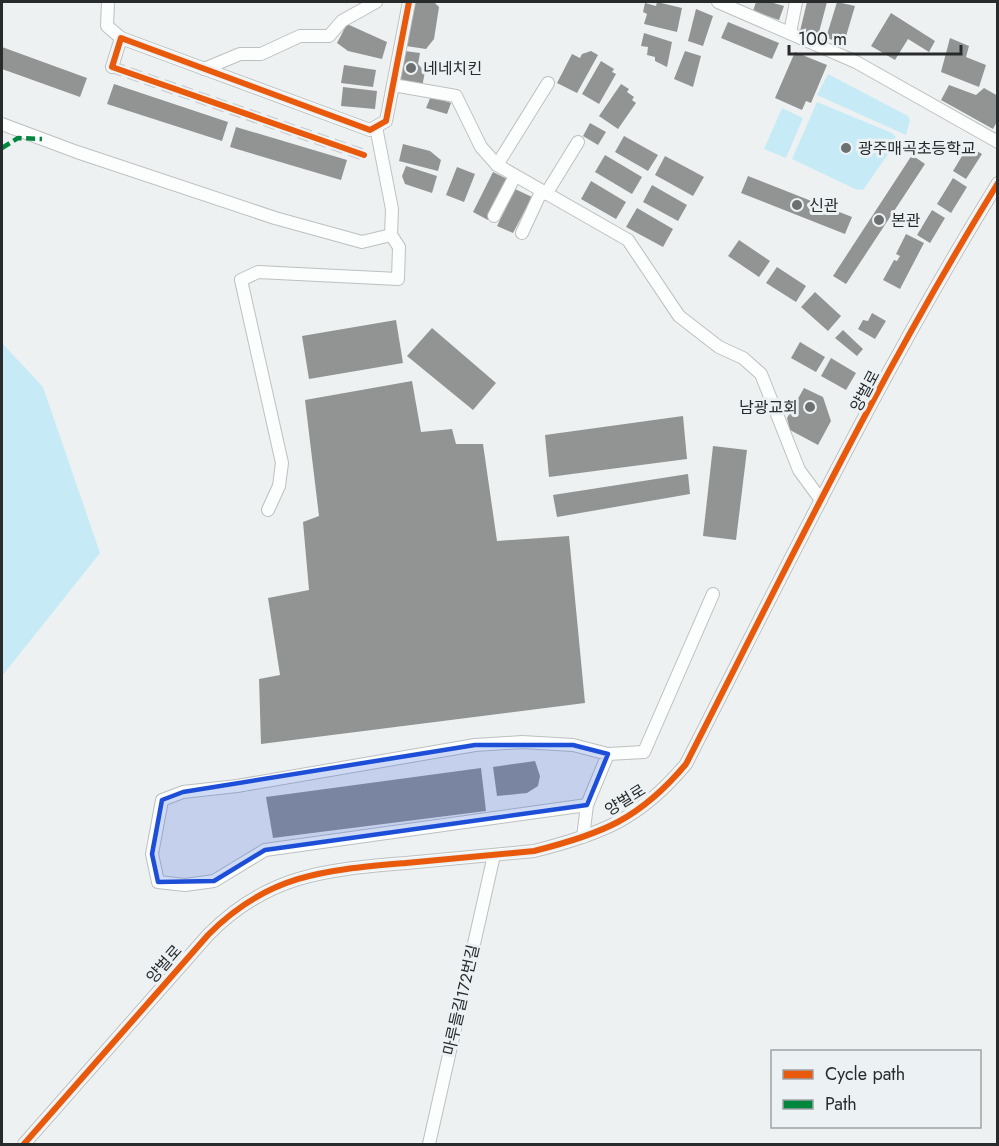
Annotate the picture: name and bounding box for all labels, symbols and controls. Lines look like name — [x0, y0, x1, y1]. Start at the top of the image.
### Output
scale bar — [789, 18, 962, 56]
text: 100 m — [798, 26, 847, 52]
place label: 네네치킨 — [423, 57, 482, 80]
marker: 네네치킨 — [404, 61, 418, 75]
place label: 광주매곡초등학교 — [858, 137, 976, 160]
marker: 광주매곡초등학교 — [839, 141, 853, 155]
place label: 신관 — [809, 194, 839, 217]
marker: 신관 — [790, 198, 804, 212]
place label: 본관 — [891, 209, 921, 232]
marker: 본관 — [872, 213, 886, 227]
street label: 양벌로 — [844, 366, 886, 416]
place label: 남광교회 — [739, 396, 798, 419]
marker: 남광교회 — [803, 400, 817, 414]
street label: 양벌로 — [600, 778, 650, 821]
street label: 양벌로 — [141, 940, 187, 988]
street label: 마루들길172번길 — [437, 942, 485, 1058]
legend — [771, 1050, 981, 1128]
text: Cycle path — [825, 1061, 905, 1087]
text: Path — [825, 1091, 857, 1117]

